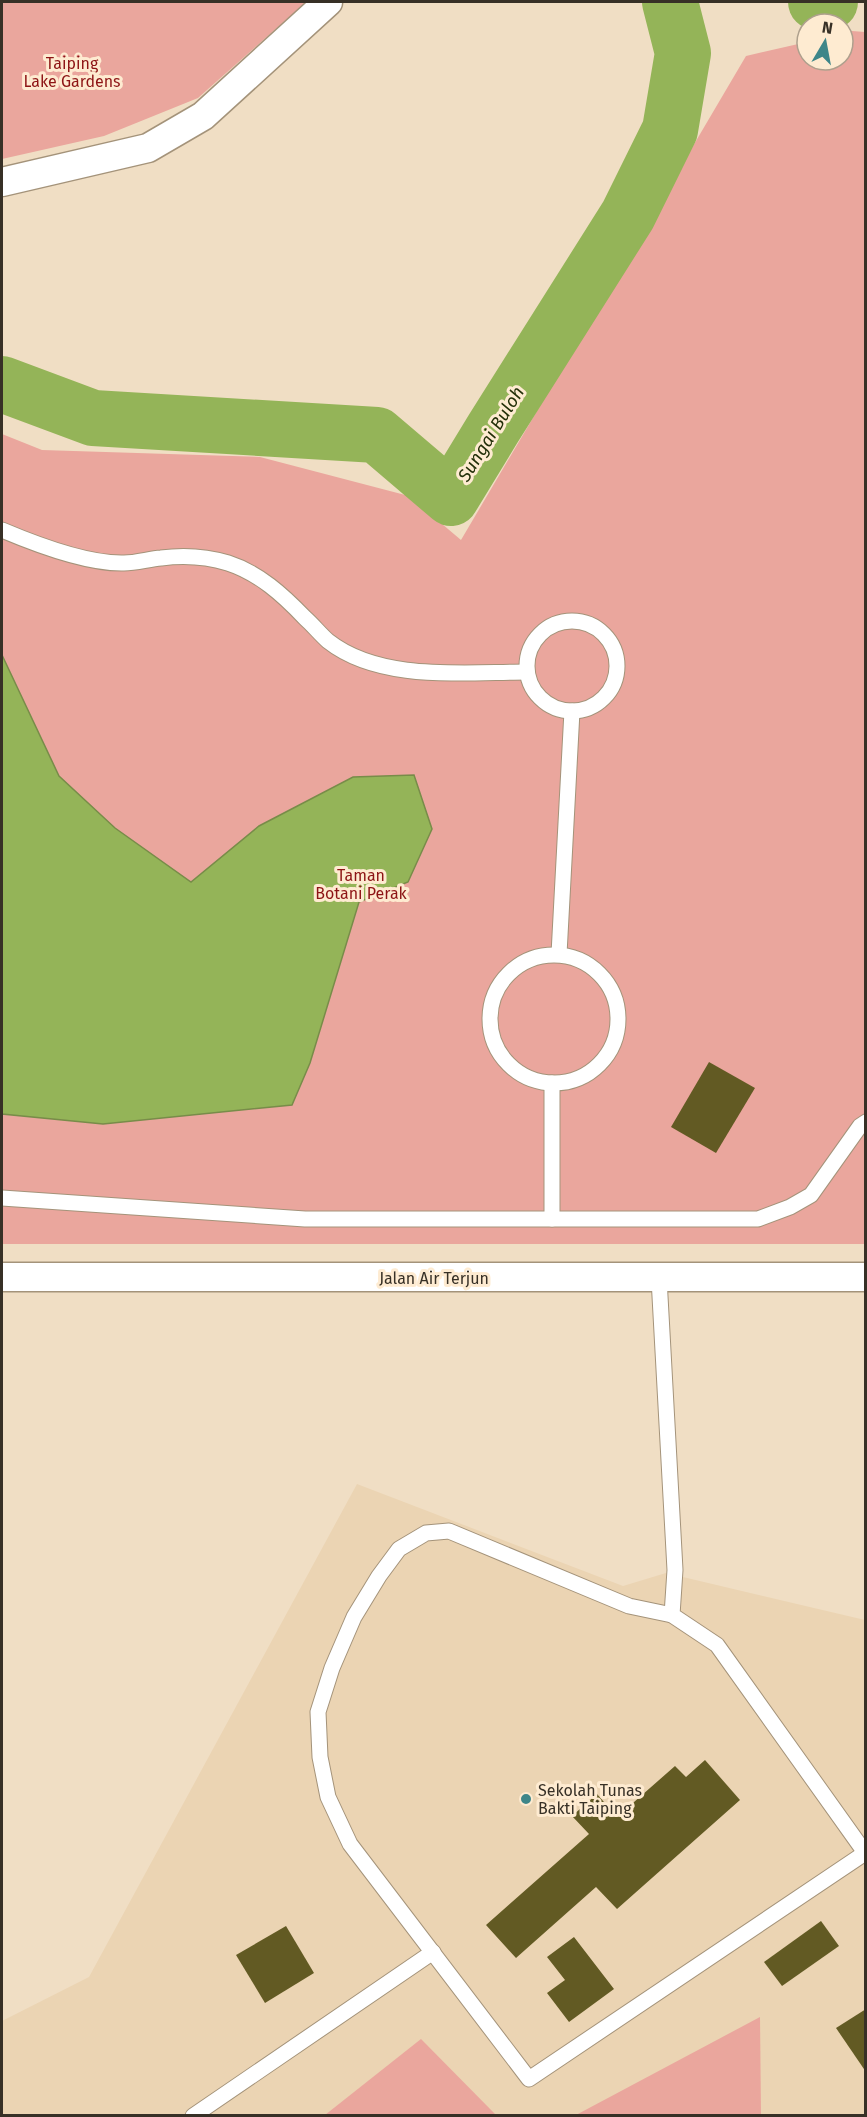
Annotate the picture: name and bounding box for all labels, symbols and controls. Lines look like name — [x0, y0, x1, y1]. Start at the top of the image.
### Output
north arrow — [795, 12, 855, 72]
text: N — [821, 17, 834, 38]
park label: Taiping Lake Gardens — [23, 54, 121, 91]
water label: Sungai Buloh — [453, 382, 529, 486]
park label: Taman Botani Perak — [315, 866, 408, 903]
street label: Jalan Air Terjun — [379, 1269, 489, 1288]
place label: Sekolah Tunas Bakti Taiping — [538, 1781, 642, 1818]
marker: Sekolah Tunas Bakti Taiping — [519, 1792, 533, 1806]

